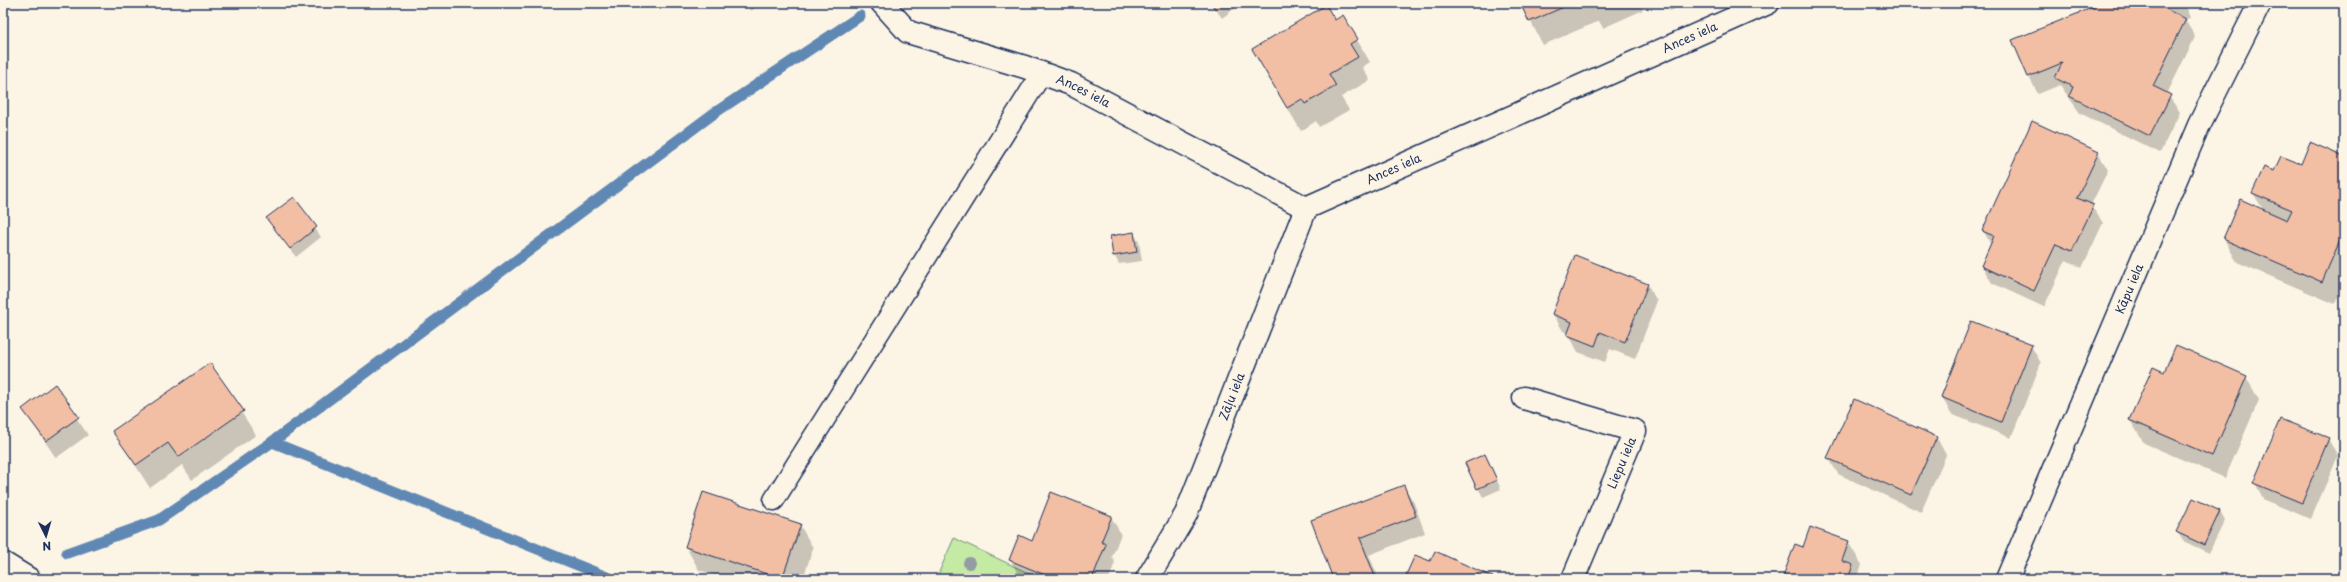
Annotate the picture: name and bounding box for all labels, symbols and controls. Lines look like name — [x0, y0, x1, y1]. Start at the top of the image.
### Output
street label: Ances iela — [1659, 16, 1720, 57]
street label: Ances iela — [1054, 69, 1114, 111]
street label: Ances iela — [1363, 148, 1424, 188]
street label: Kāpu iela — [2110, 260, 2148, 316]
street label: Zāļu iela — [1214, 369, 1249, 423]
street label: Liepu iela — [1602, 433, 1640, 491]
north arrow — [26, 516, 66, 556]
text: N — [42, 538, 52, 555]

